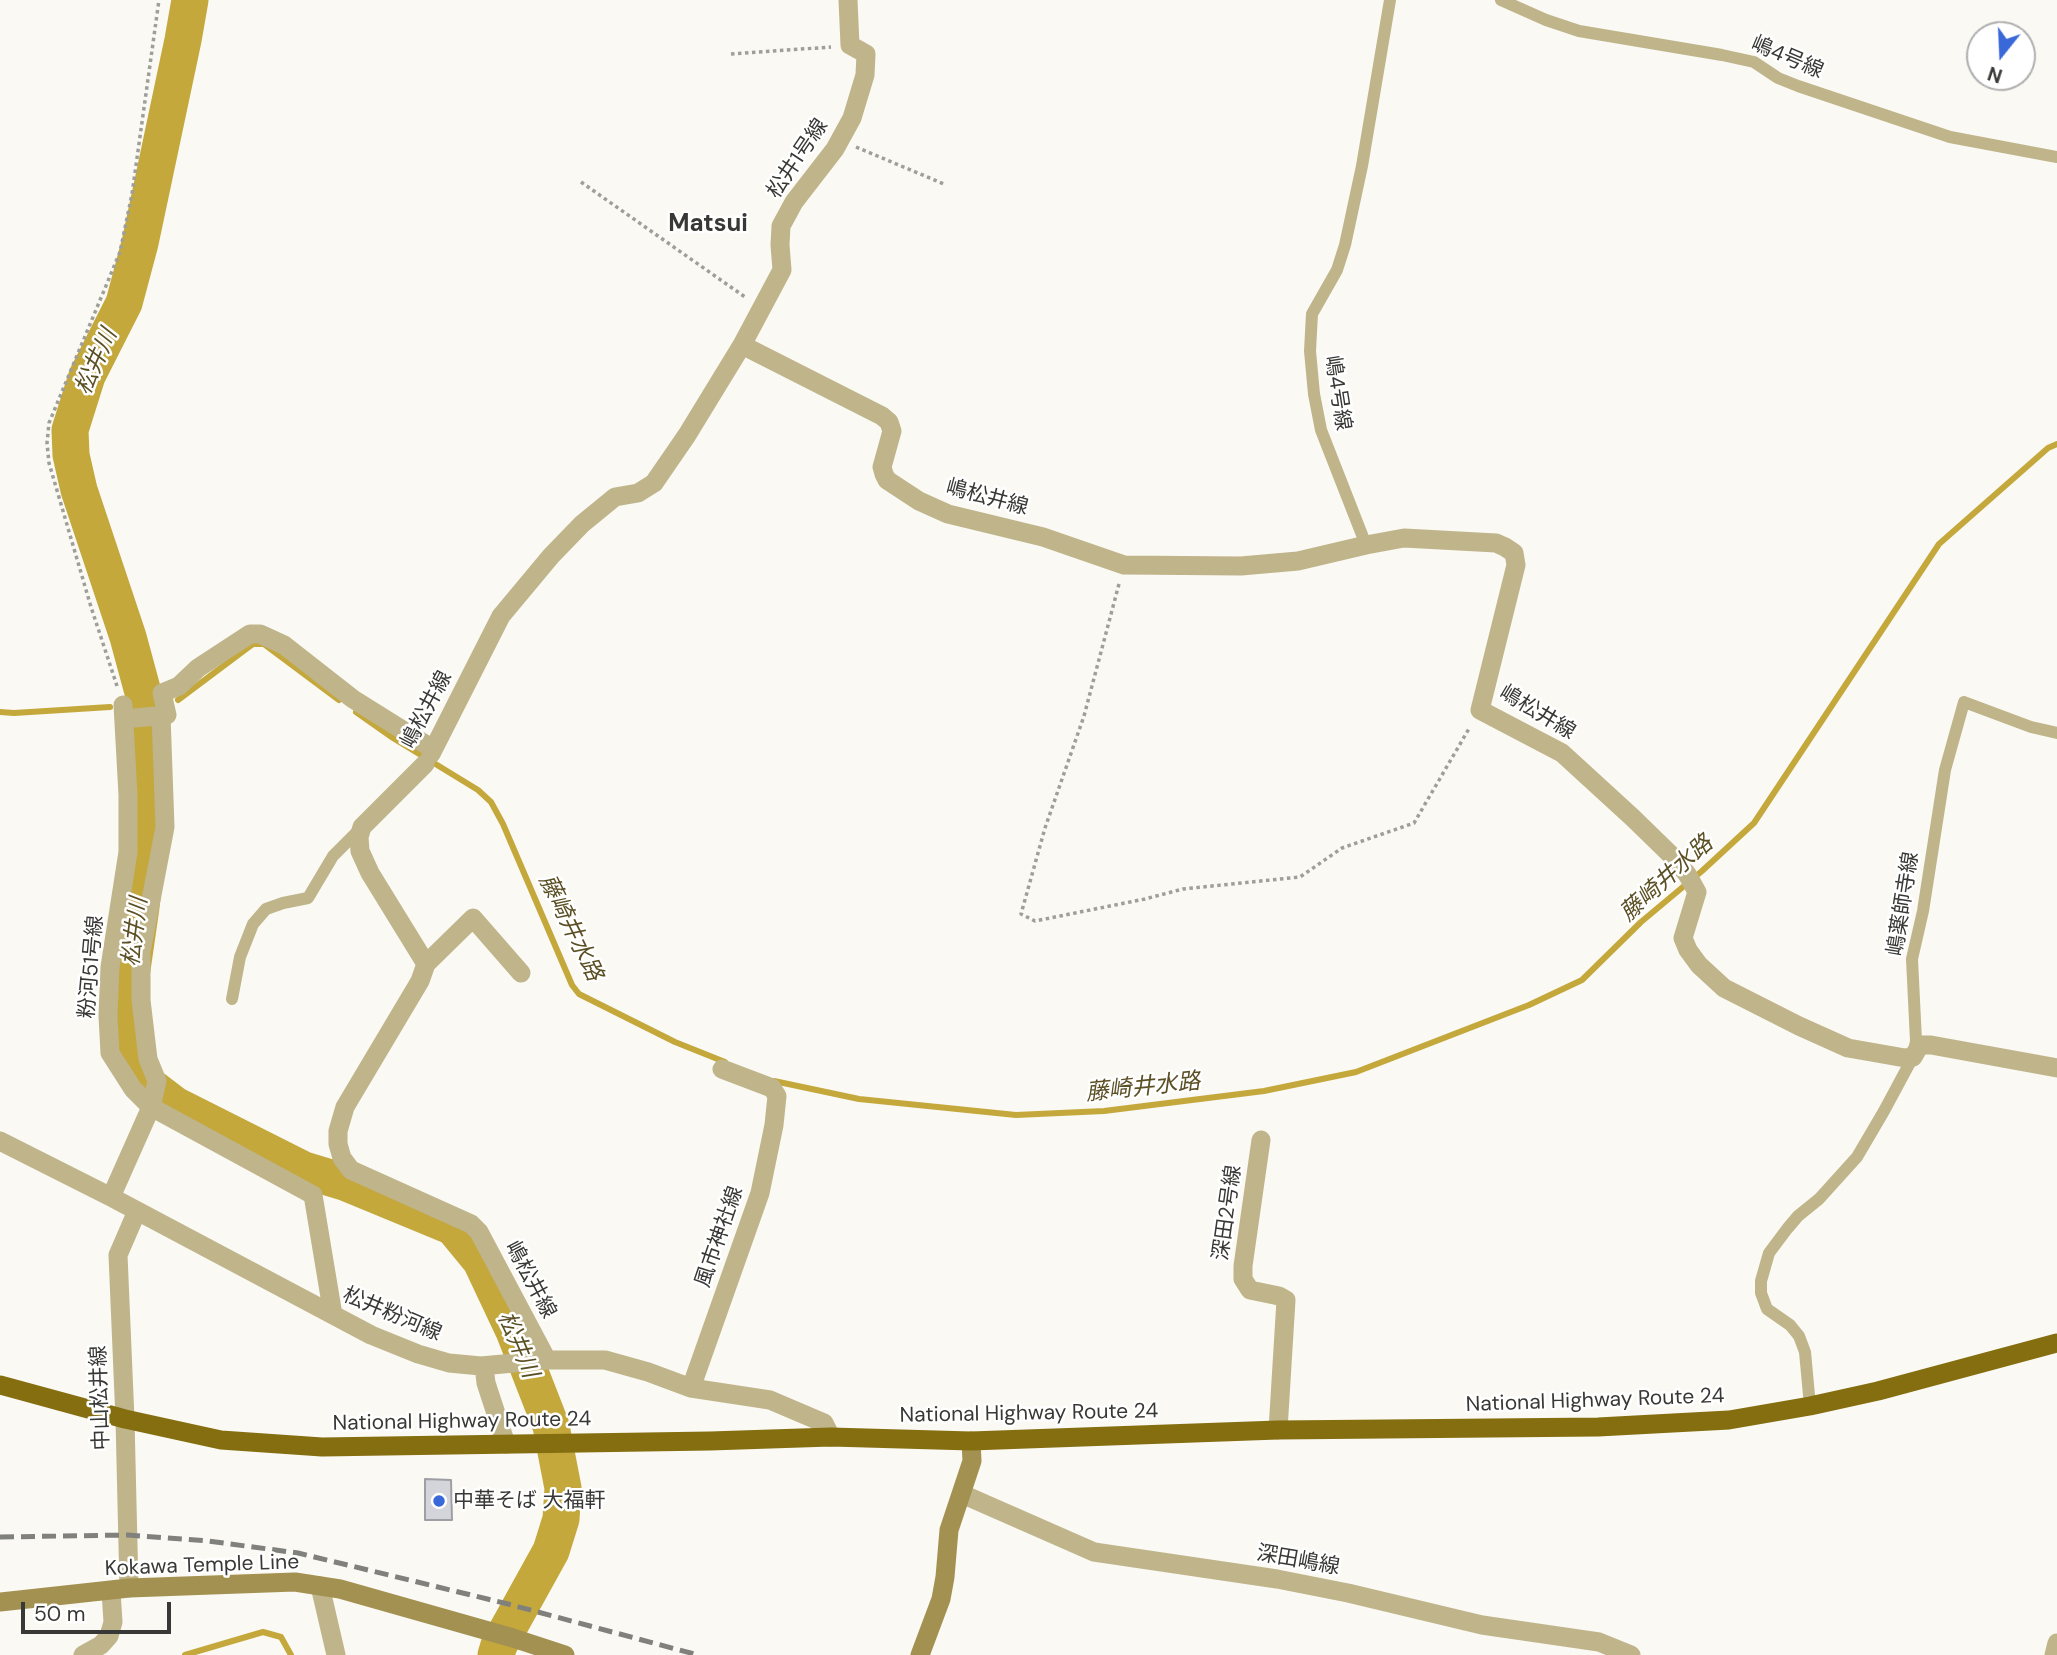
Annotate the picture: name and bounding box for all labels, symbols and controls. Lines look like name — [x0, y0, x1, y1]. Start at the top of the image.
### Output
north arrow — [1966, 21, 2036, 91]
street label: 嶋4号線 — [1747, 32, 1827, 84]
text: N — [1985, 61, 2005, 89]
street label: 松井1号線 — [762, 114, 834, 204]
district label: Matsui — [668, 211, 748, 239]
water label: 松井川 — [70, 325, 124, 399]
street label: 嶋4号線 — [1319, 354, 1355, 432]
street label: 嶋松井線 — [943, 475, 1031, 521]
street label: 嶋松井線 — [396, 667, 458, 753]
street label: 嶋松井線 — [1495, 681, 1579, 745]
water label: 藤崎井水路 — [1615, 830, 1719, 928]
street label: 嶋薬師寺線 — [1883, 850, 1925, 958]
water label: 藤崎井水路 — [532, 870, 608, 986]
water label: 松井川 — [118, 896, 154, 968]
street label: 粉河51号線 — [75, 914, 109, 1020]
water label: 藤崎井水路 — [1084, 1068, 1202, 1108]
street label: 深田2号線 — [1209, 1164, 1247, 1262]
street label: 風市神社線 — [691, 1183, 749, 1291]
street label: 嶋松井線 — [499, 1237, 561, 1323]
street label: 松井粉河線 — [339, 1283, 445, 1347]
water label: 松井川 — [491, 1308, 543, 1382]
street label: 中山松井線 — [87, 1345, 115, 1451]
street label: National Highway Route 24 — [1465, 1384, 1725, 1418]
street label: National Highway Route 24 — [900, 1399, 1158, 1429]
street label: National Highway Route 24 — [333, 1407, 591, 1437]
place label: 中華そば 大福軒 — [453, 1488, 606, 1514]
marker: 中華そば 大福軒 — [431, 1493, 447, 1509]
street label: 深田嶋線 — [1254, 1541, 1342, 1581]
street label: Kokawa Temple Line — [104, 1550, 300, 1582]
scale bar — [24, 1588, 175, 1632]
text: 50 m — [34, 1600, 85, 1628]

